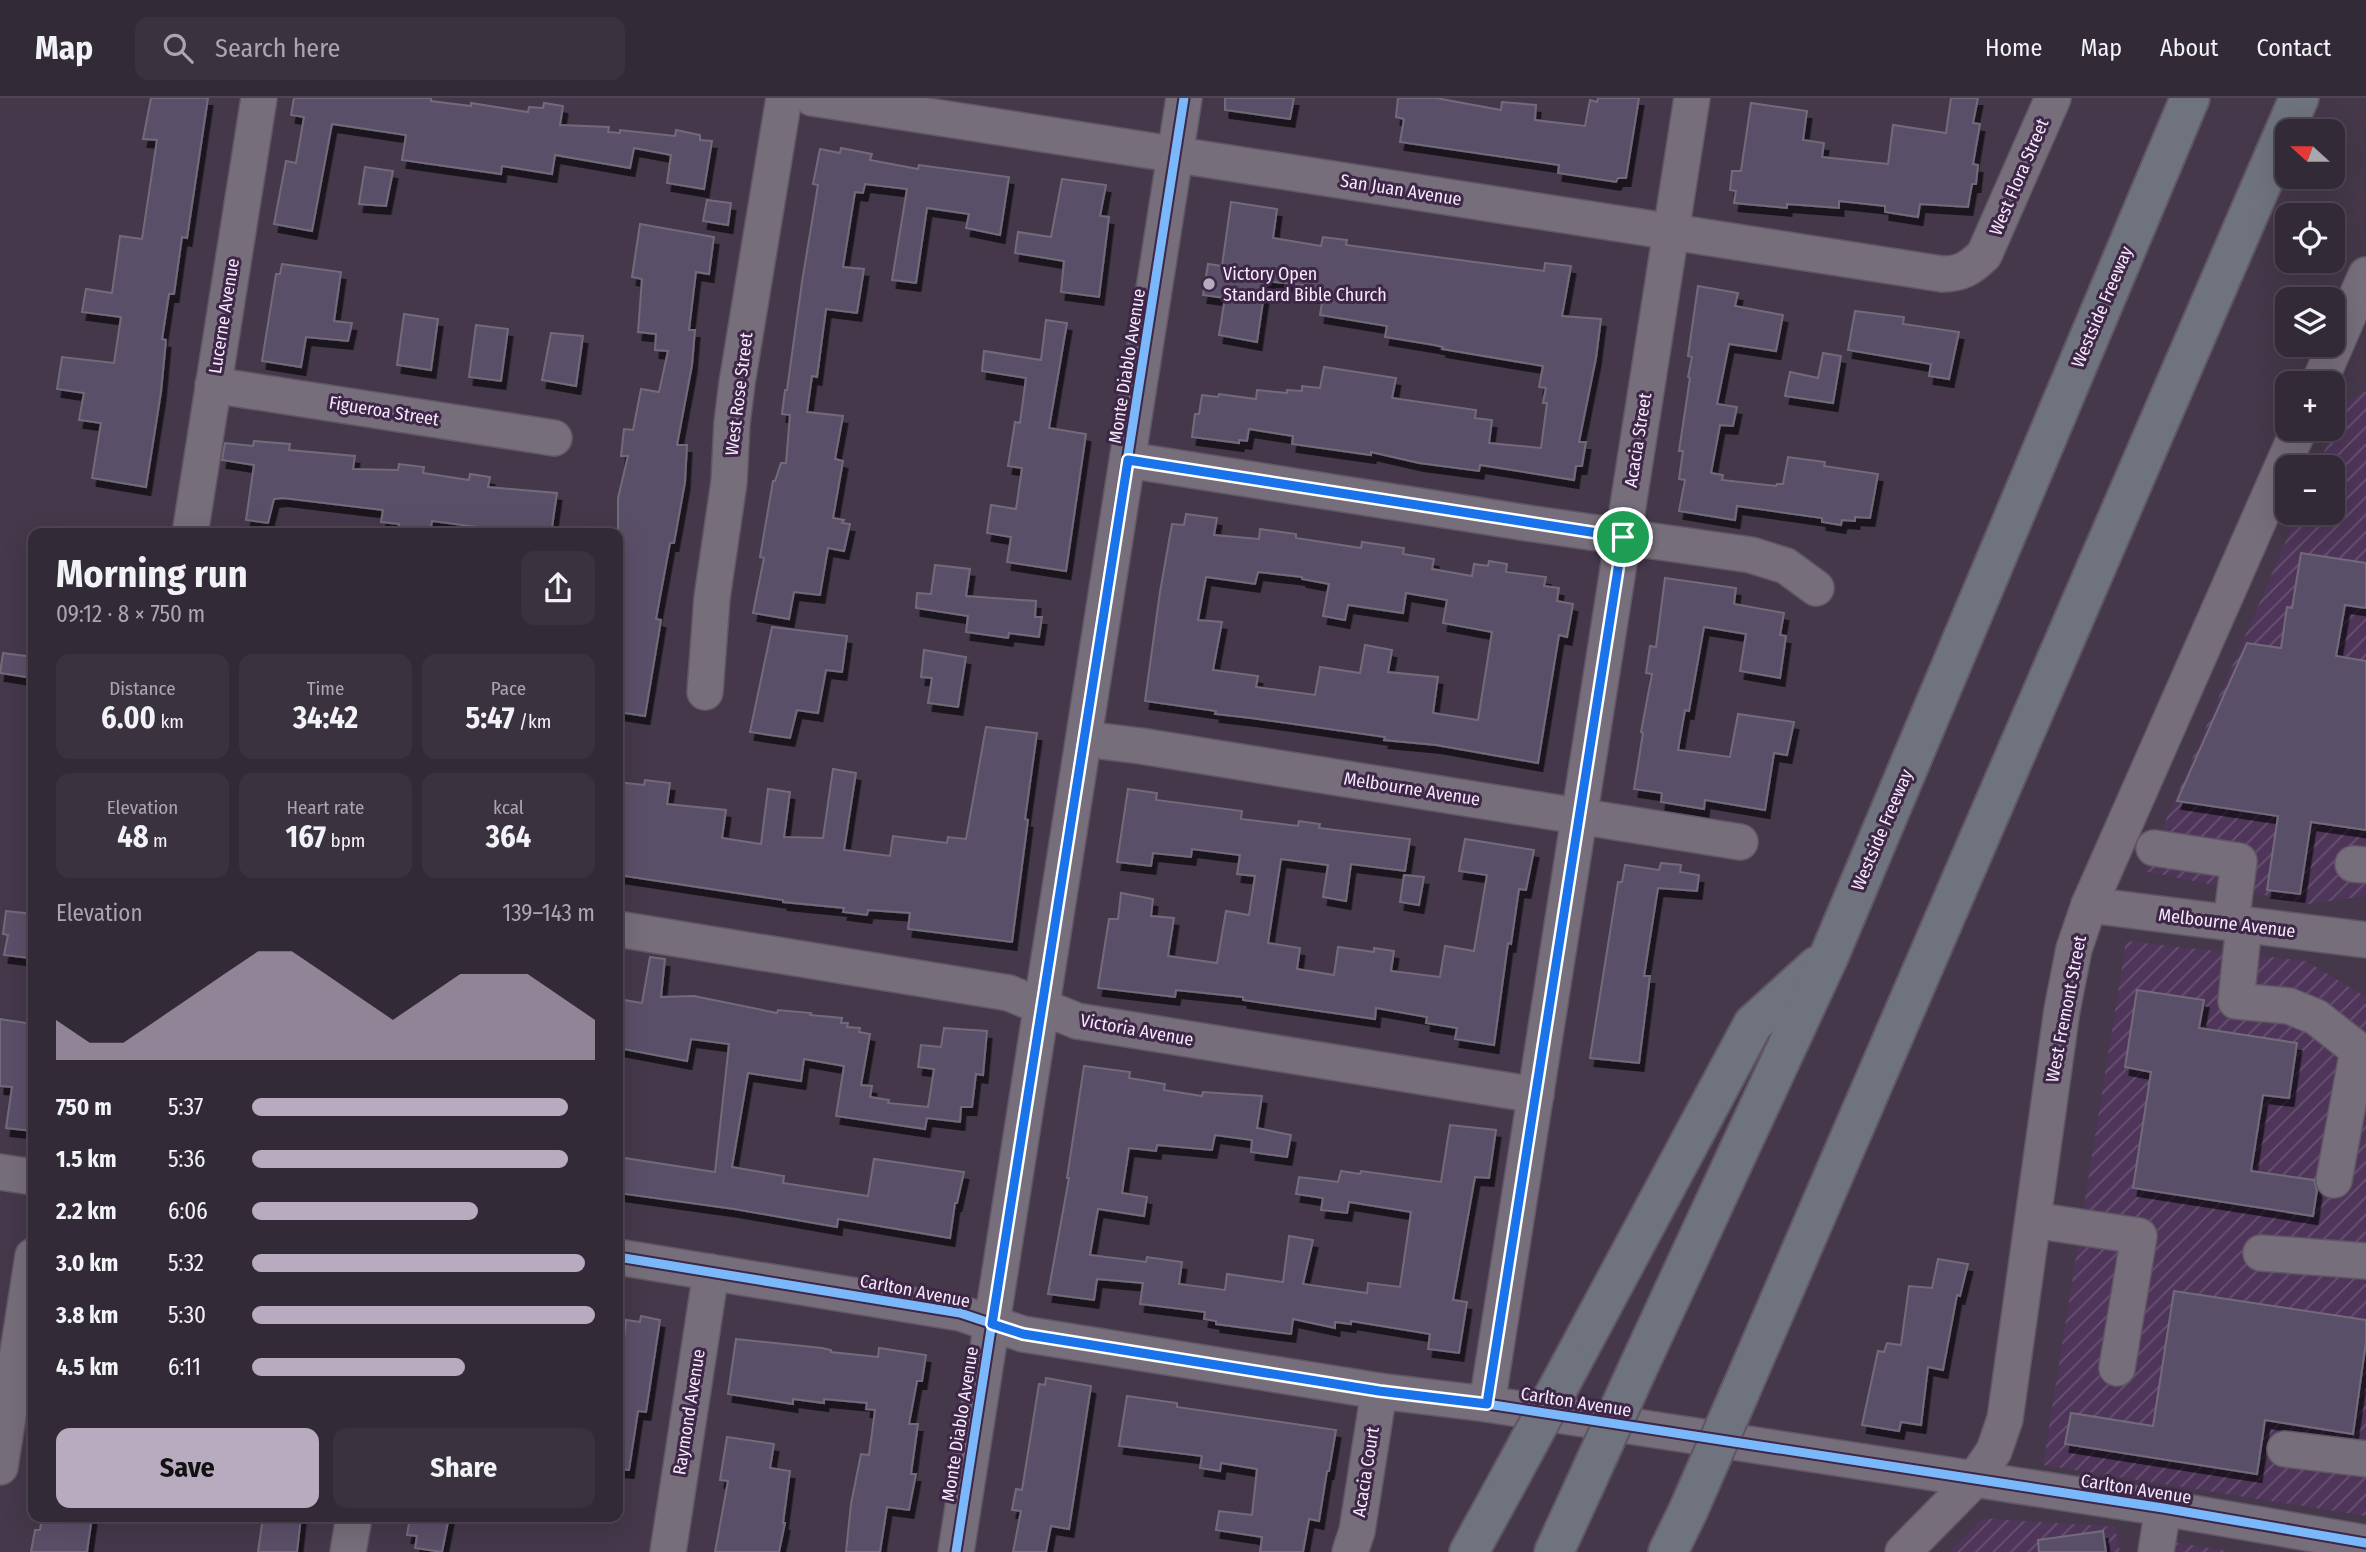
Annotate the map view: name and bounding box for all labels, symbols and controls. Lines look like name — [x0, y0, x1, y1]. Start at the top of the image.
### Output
search box — [135, 17, 625, 80]
text: Map — [35, 28, 93, 68]
icon: search — [159, 29, 197, 67]
text: Search here — [215, 33, 340, 64]
text: Home — [1985, 34, 2042, 62]
text: Map — [2080, 34, 2122, 62]
text: About — [2160, 34, 2218, 62]
text: Contact — [2256, 34, 2331, 62]
street label: West Flora Street — [1984, 115, 2054, 239]
north arrow — [2275, 119, 2345, 189]
map controls — [2275, 119, 2345, 525]
street label: San Juan Avenue — [1339, 170, 1463, 210]
button: locate — [2275, 203, 2345, 273]
street label: Westside Freeway — [2067, 243, 2137, 371]
street label: Lucerne Avenue — [204, 257, 244, 375]
place label: Victory Open Standard Bible Church — [1223, 263, 1387, 306]
marker: Victory Open Standard Bible Church — [1201, 276, 1217, 292]
street label: Monte Diablo Avenue — [1104, 287, 1150, 445]
button: layers — [2275, 287, 2345, 357]
street label: West Rose Street — [721, 331, 757, 457]
button: + — [2275, 371, 2345, 441]
street label: Figueroa Street — [328, 391, 441, 431]
street label: Acacia Street — [1620, 391, 1656, 489]
button: − — [2275, 455, 2345, 525]
pin — [1593, 507, 1653, 567]
icon: arrive — [1604, 518, 1642, 556]
text: Morning run — [56, 551, 248, 597]
button: share — [521, 551, 595, 625]
text: 09:12 · 8 × 750 m — [56, 600, 205, 628]
text: Distance — [109, 677, 176, 700]
text: Time — [307, 677, 344, 700]
text: Pace — [491, 677, 526, 700]
text: 6.00 — [101, 700, 156, 736]
text: 34:42 — [293, 700, 358, 736]
text: 5:47 — [466, 700, 515, 736]
text: km — [156, 710, 184, 733]
text: /km — [515, 710, 551, 733]
street label: Westside Freeway — [1847, 766, 1917, 894]
street label: Melbourne Avenue — [1342, 767, 1482, 811]
text: Elevation — [107, 796, 178, 819]
text: Heart rate — [286, 796, 365, 819]
text: kcal — [493, 796, 524, 819]
text: 48 — [117, 819, 149, 855]
text: 167 — [286, 819, 326, 855]
text: 364 — [486, 819, 531, 855]
text: m — [149, 829, 168, 852]
text: bpm — [326, 829, 365, 852]
text: Elevation — [56, 899, 143, 927]
text: 139–143 m — [502, 899, 595, 927]
street label: Melbourne Avenue — [2157, 904, 2297, 942]
street label: West Fremont Street — [2041, 934, 2091, 1084]
street label: Victoria Avenue — [1079, 1009, 1195, 1051]
text: 750 m — [56, 1093, 112, 1121]
text: 5:37 — [168, 1093, 203, 1121]
text: 1.5 km — [56, 1145, 117, 1173]
text: 5:36 — [168, 1145, 205, 1173]
text: 2.2 km — [56, 1197, 117, 1225]
text: 6:06 — [168, 1197, 208, 1225]
text: 3.0 km — [56, 1249, 118, 1277]
text: 5:32 — [168, 1249, 204, 1277]
street label: Carlton Avenue — [858, 1270, 972, 1312]
text: 3.8 km — [56, 1301, 118, 1329]
text: 5:30 — [168, 1301, 206, 1329]
street label: Monte Diablo Avenue — [937, 1345, 983, 1503]
street label: Raymond Avenue — [668, 1347, 710, 1476]
text: 4.5 km — [56, 1353, 119, 1381]
text: 6:11 — [168, 1353, 201, 1381]
street label: Carlton Avenue — [1519, 1382, 1633, 1422]
street label: Acacia Court — [1348, 1425, 1384, 1519]
button: Save — [56, 1428, 319, 1508]
button: Share — [333, 1428, 595, 1508]
street label: Carlton Avenue — [2079, 1469, 2193, 1509]

